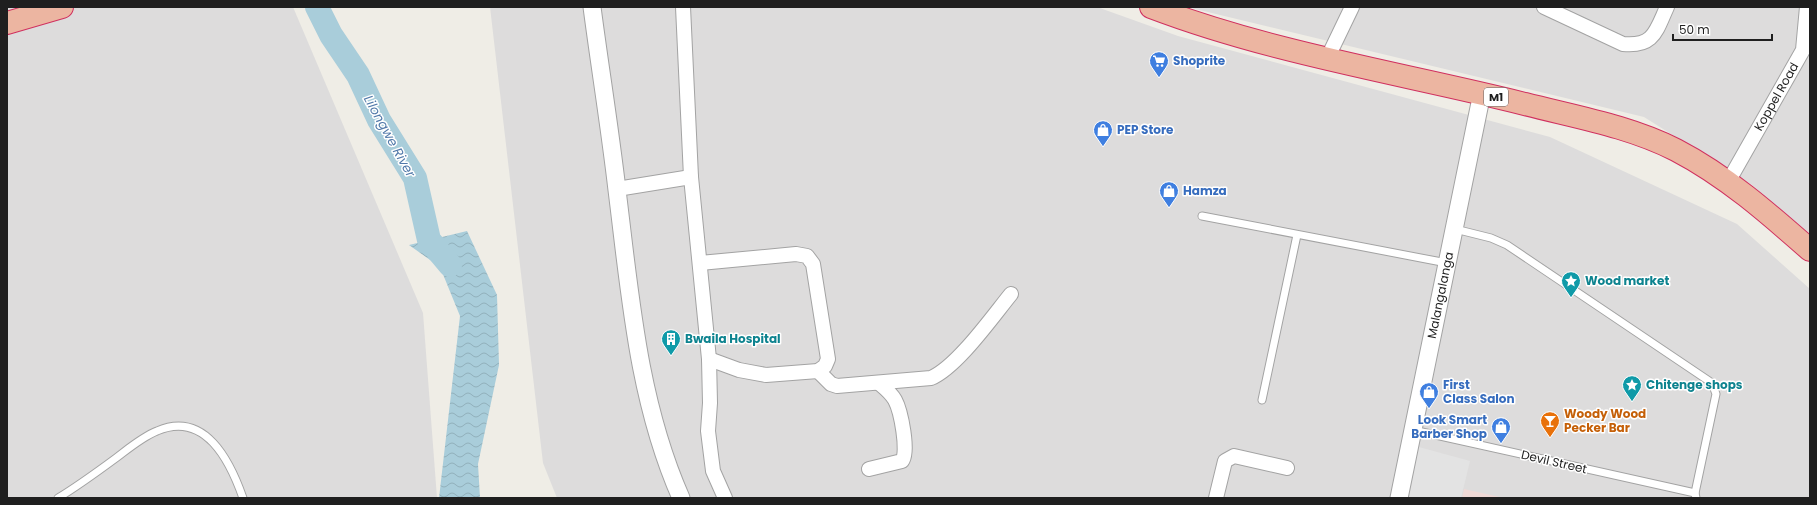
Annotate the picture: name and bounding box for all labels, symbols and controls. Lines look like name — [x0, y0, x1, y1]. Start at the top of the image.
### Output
scale bar — [1673, 16, 1772, 42]
text: 50 m — [1679, 21, 1710, 38]
supermarket icon: Shoprite — [1148, 50, 1170, 78]
place label: Shoprite — [1173, 52, 1226, 69]
street label: Koppel Road — [1750, 59, 1802, 134]
road number: M1 — [1484, 88, 1508, 106]
water label: Lilongwe River — [359, 92, 421, 182]
shop icon: PEP Store — [1092, 119, 1114, 147]
place label: PEP Store — [1117, 121, 1174, 138]
shop icon: Hamza — [1158, 180, 1180, 208]
place label: Hamza — [1183, 182, 1227, 199]
street label: Malangalanga — [1423, 250, 1457, 340]
place icon: Wood market — [1560, 270, 1582, 298]
place label: Wood market — [1585, 272, 1669, 289]
building icon: Bwaila Hospital — [660, 328, 682, 356]
place label: Bwaila Hospital — [685, 330, 781, 347]
place icon: Chitenge shops — [1621, 374, 1643, 402]
place label: First Class Salon — [1443, 376, 1515, 407]
place label: Chitenge shops — [1646, 376, 1743, 393]
shop icon: First Class Salon — [1418, 381, 1440, 409]
place label: Woody Wood Pecker Bar — [1564, 405, 1646, 436]
bar icon: Woody Wood Pecker Bar — [1539, 410, 1561, 438]
place label: Look Smart Barber Shop — [1411, 411, 1487, 442]
shop icon: Look Smart Barber Shop — [1490, 416, 1512, 444]
street label: Devil Street — [1520, 446, 1589, 477]

